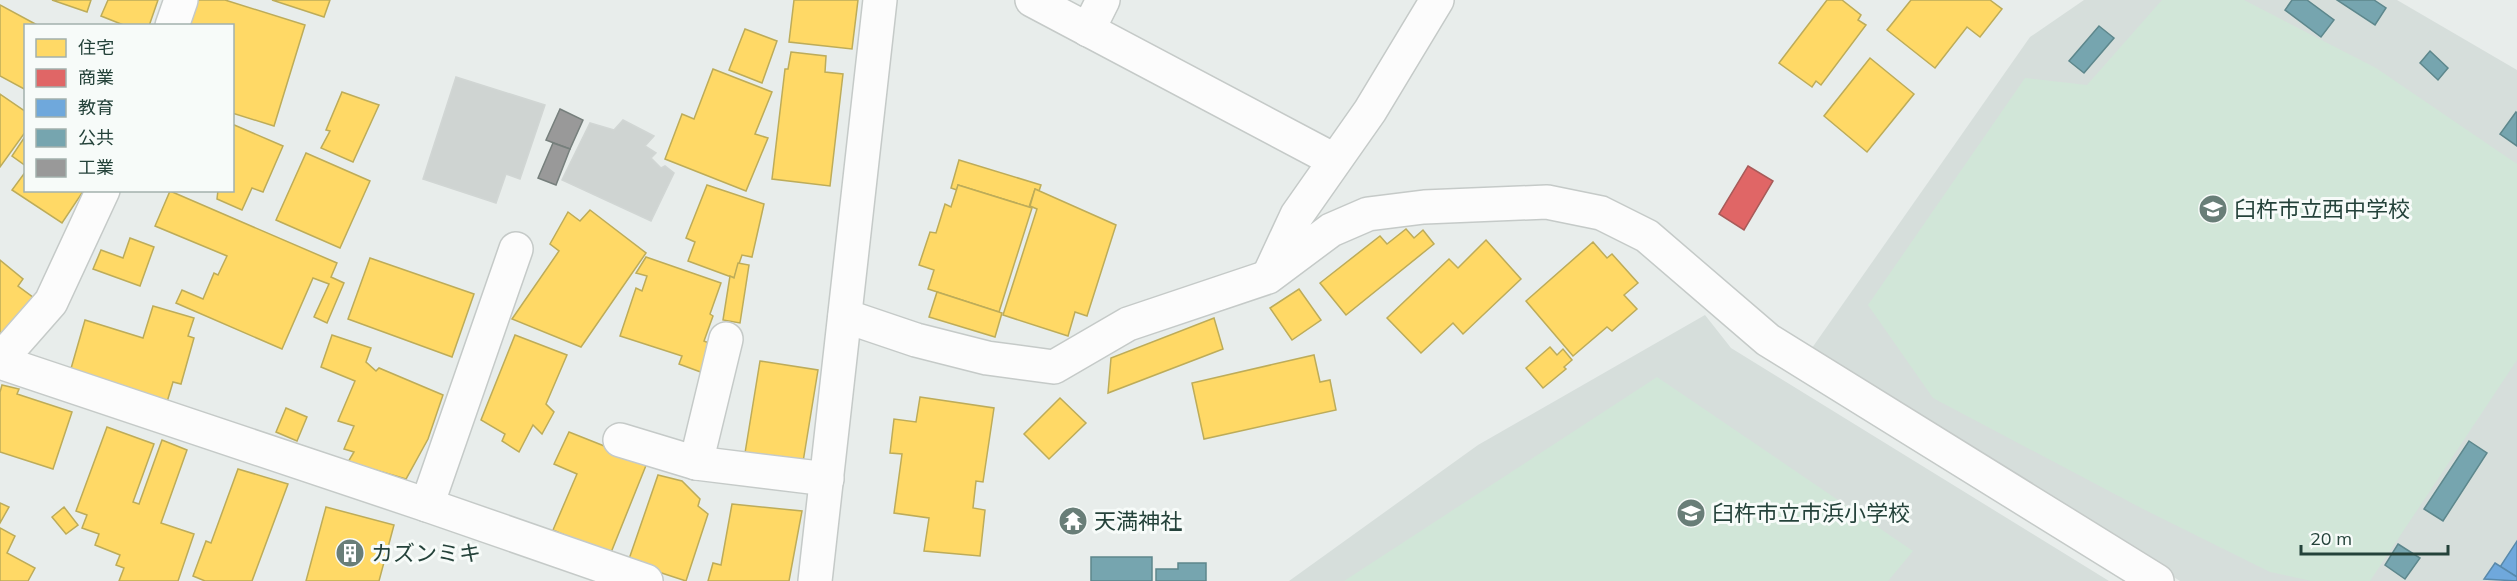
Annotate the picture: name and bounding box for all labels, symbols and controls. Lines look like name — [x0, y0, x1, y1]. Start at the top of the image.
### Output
legend — [24, 24, 234, 192]
text: 住宅 — [78, 36, 114, 59]
text: 商業 — [78, 66, 114, 89]
text: 教育 — [78, 96, 114, 119]
text: 公共 — [78, 126, 114, 149]
text: 工業 — [78, 156, 114, 179]
school or university icon: 臼杵市立西中学校 — [2197, 193, 2229, 225]
place label: 臼杵市立西中学校 — [2234, 195, 2410, 223]
school or university icon: 臼杵市立市浜小学校 — [1675, 497, 1707, 529]
place label: 臼杵市立市浜小学校 — [1712, 499, 1910, 527]
temple icon: 天満神社 — [1057, 505, 1089, 537]
place label: 天満神社 — [1094, 507, 1182, 535]
scale bar — [2301, 518, 2448, 556]
text: 20 m — [2310, 527, 2352, 550]
building icon: カズンミキ — [334, 537, 366, 569]
place label: カズンミキ — [371, 539, 481, 567]

